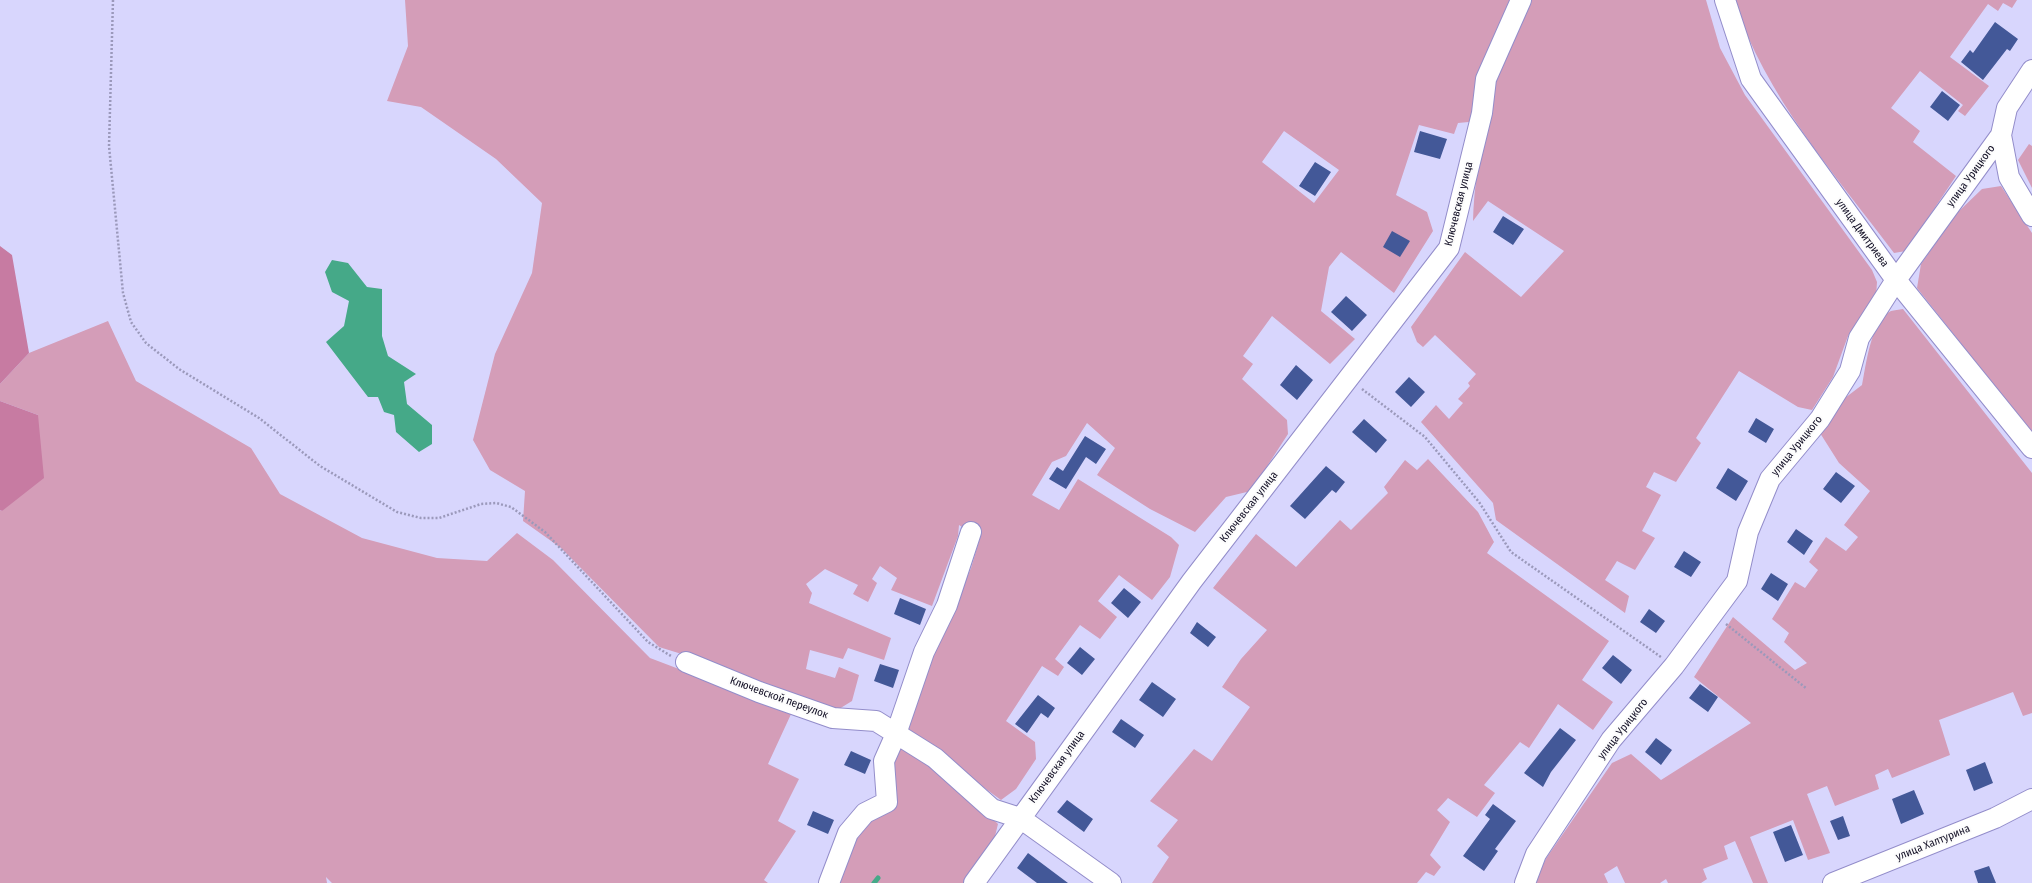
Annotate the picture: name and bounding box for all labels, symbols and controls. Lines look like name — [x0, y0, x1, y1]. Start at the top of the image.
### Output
street label: улица Урицкого — [1944, 142, 1998, 210]
street label: Ключевская улица — [1442, 161, 1476, 247]
street label: улица Дмитриева — [1833, 196, 1891, 270]
street label: улица Урицкого — [1769, 413, 1825, 479]
street label: Ключевская улица — [1217, 469, 1281, 545]
street label: Ключевской переулок — [728, 674, 830, 722]
street label: улица Урицкого — [1595, 696, 1651, 762]
street label: Ключевская улица — [1026, 728, 1088, 806]
street label: улица Халтурина — [1894, 822, 1972, 864]

